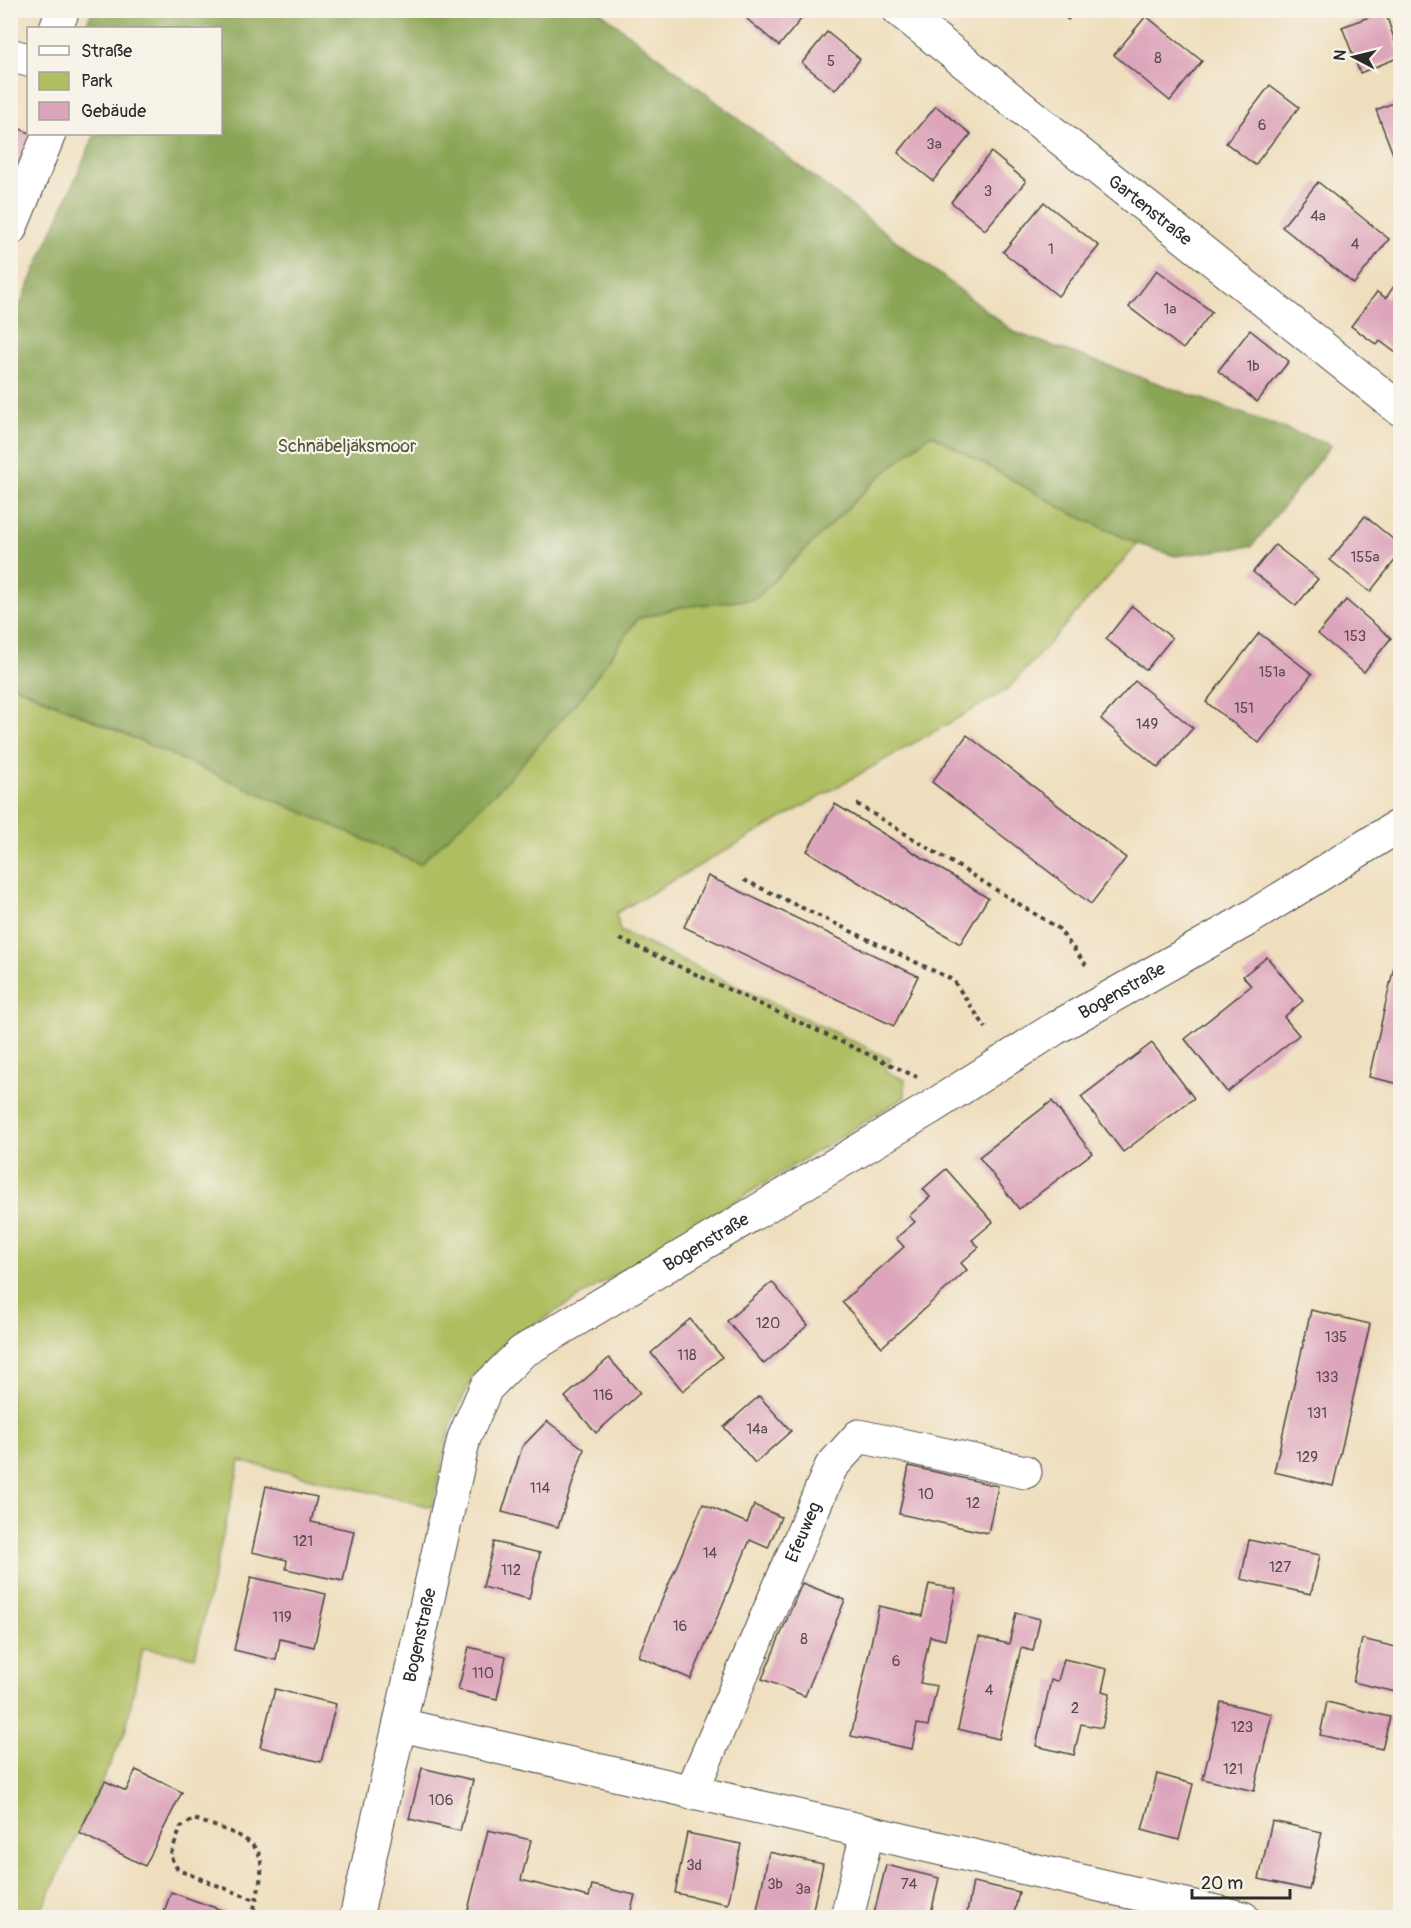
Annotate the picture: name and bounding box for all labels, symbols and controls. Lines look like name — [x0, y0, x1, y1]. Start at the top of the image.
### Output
legend — [27, 27, 222, 135]
north arrow — [1324, 27, 1384, 87]
text: Straße — [81, 40, 132, 63]
house number: 8 — [1154, 49, 1162, 68]
text: N — [1330, 49, 1351, 62]
house number: 5 — [827, 52, 835, 71]
text: Park — [81, 70, 113, 93]
text: Gebäude — [81, 100, 146, 123]
house number: 6 — [1258, 116, 1266, 135]
house number: 3a — [926, 135, 942, 154]
street label: Gartenstraße — [1103, 169, 1197, 251]
house number: 3 — [984, 182, 992, 201]
house number: 4a — [1310, 207, 1326, 226]
house number: 4 — [1351, 235, 1360, 254]
house number: 1 — [1048, 240, 1054, 259]
house number: 1a — [1164, 300, 1176, 319]
house number: 1b — [1246, 357, 1260, 376]
park label: Schnäbeljäksmoor — [278, 435, 417, 458]
house number: 155a — [1350, 548, 1380, 567]
house number: 153 — [1344, 627, 1366, 646]
house number: 151a — [1259, 663, 1285, 682]
house number: 151 — [1234, 699, 1254, 718]
house number: 149 — [1136, 715, 1158, 734]
street label: Bogenstraße — [1074, 957, 1169, 1024]
street label: Bogenstraße — [659, 1207, 753, 1276]
house number: 120 — [756, 1314, 780, 1333]
house number: 135 — [1325, 1328, 1347, 1347]
house number: 118 — [677, 1346, 697, 1365]
house number: 133 — [1316, 1368, 1338, 1387]
house number: 116 — [593, 1386, 613, 1405]
house number: 131 — [1307, 1404, 1327, 1423]
house number: 14a — [746, 1420, 768, 1439]
house number: 129 — [1296, 1448, 1318, 1467]
house number: 114 — [530, 1479, 551, 1498]
house number: 10 — [918, 1485, 934, 1504]
house number: 12 — [966, 1494, 980, 1513]
street label: Efeuweg — [780, 1498, 826, 1566]
house number: 121 — [293, 1532, 313, 1551]
house number: 14 — [703, 1544, 718, 1563]
house number: 127 — [1269, 1558, 1291, 1577]
house number: 112 — [501, 1561, 521, 1580]
street label: Bogenstraße — [398, 1586, 441, 1684]
house number: 119 — [272, 1608, 292, 1627]
house number: 16 — [673, 1617, 687, 1636]
house number: 8 — [800, 1630, 808, 1649]
house number: 6 — [892, 1652, 900, 1671]
house number: 110 — [472, 1664, 494, 1683]
house number: 4 — [985, 1681, 994, 1700]
house number: 2 — [1071, 1699, 1079, 1718]
house number: 123 — [1231, 1718, 1253, 1737]
house number: 121 — [1223, 1760, 1243, 1779]
house number: 106 — [429, 1791, 453, 1810]
house number: 3d — [686, 1856, 702, 1875]
scale bar — [1192, 1862, 1290, 1900]
text: 20 m — [1201, 1872, 1243, 1895]
house number: 3b — [767, 1875, 783, 1894]
house number: 74 — [901, 1875, 918, 1894]
house number: 3a — [795, 1880, 811, 1899]

